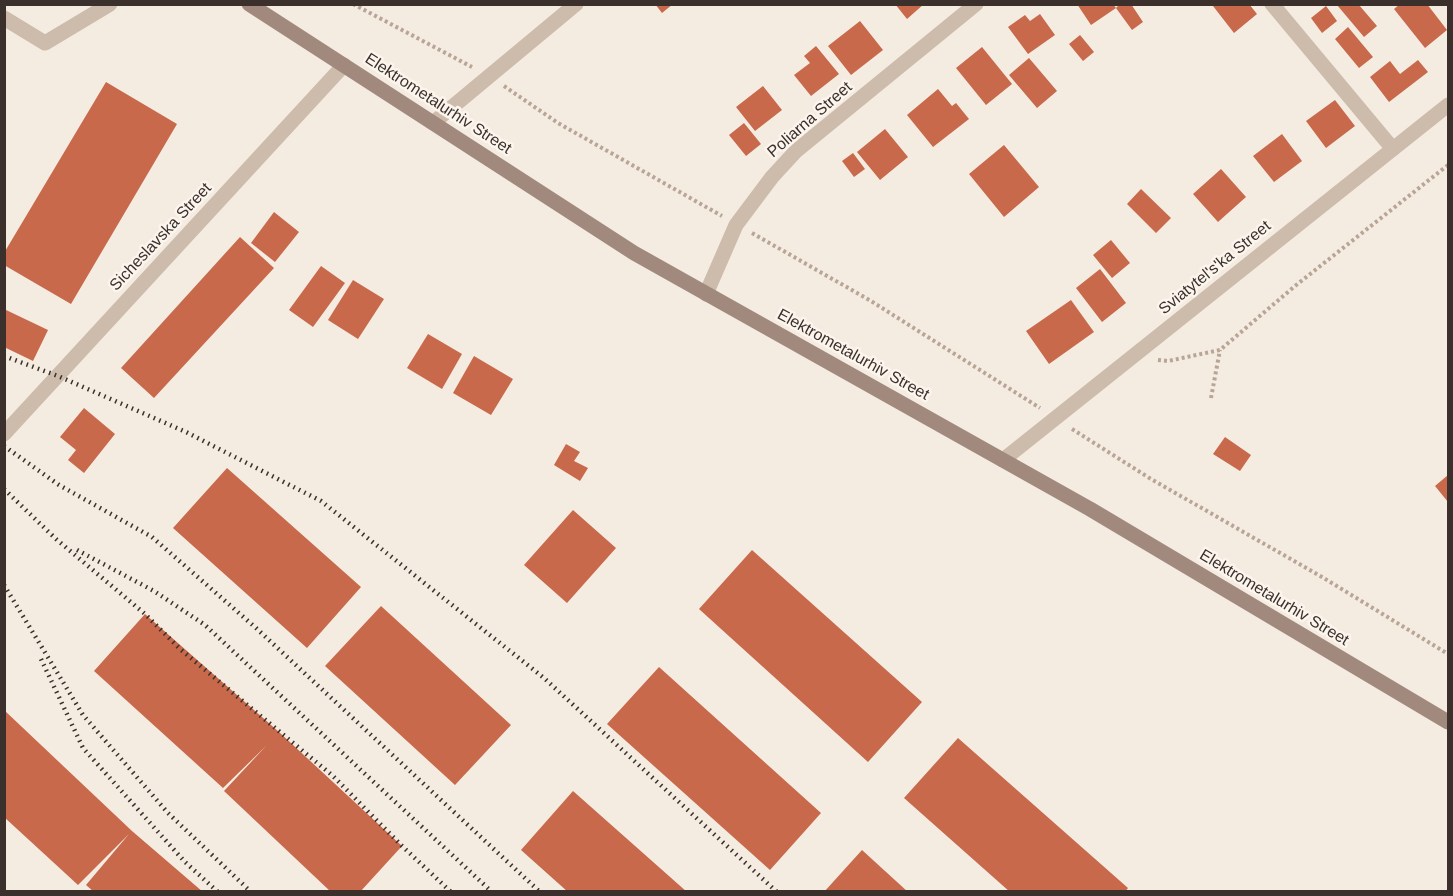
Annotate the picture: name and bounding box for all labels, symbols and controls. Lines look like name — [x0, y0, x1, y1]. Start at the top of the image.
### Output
street label: Elektrometalurhiv Street — [361, 49, 515, 159]
street label: Poliarna Street — [764, 78, 856, 162]
street label: Sicheslavska Street — [106, 179, 216, 295]
street label: Sviatytel's'ka Street — [1155, 217, 1275, 319]
street label: Elektrometalurhiv Street — [774, 305, 932, 405]
street label: Elektrometalurhiv Street — [1196, 546, 1352, 650]

